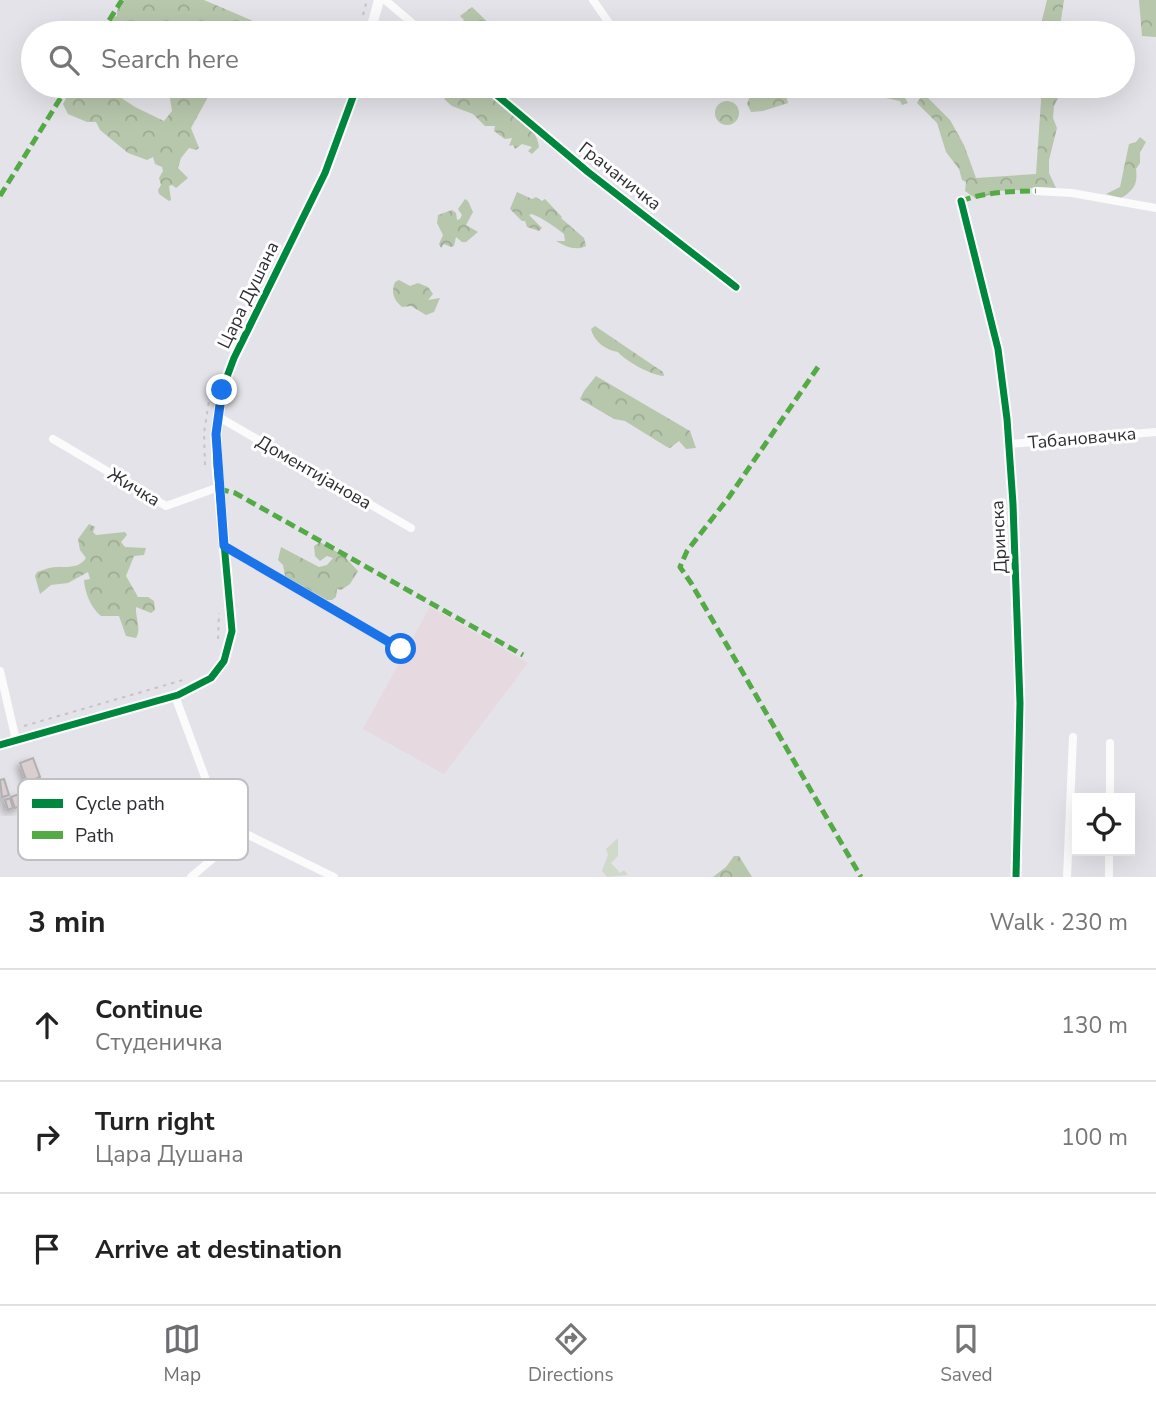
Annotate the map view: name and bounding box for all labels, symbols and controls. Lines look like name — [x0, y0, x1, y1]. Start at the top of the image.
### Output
search box — [21, 21, 1135, 98]
icon: search — [45, 41, 83, 79]
text: Search here — [101, 42, 239, 77]
street label: Грачаничка — [574, 136, 666, 216]
street label: Цара Душана — [212, 237, 284, 353]
route end — [206, 374, 237, 405]
street label: Табановачка — [1027, 421, 1137, 455]
street label: Доментијанова — [252, 429, 376, 515]
street label: Жичка — [103, 462, 165, 512]
street label: Дринска — [985, 500, 1013, 574]
route start — [385, 633, 416, 664]
legend — [18, 779, 248, 860]
text: Cycle path — [75, 791, 165, 817]
map controls — [1072, 793, 1135, 856]
button: locate — [1072, 793, 1135, 856]
text: Path — [75, 823, 114, 849]
text: 3 min — [28, 902, 106, 943]
text: Walk · 230 m — [989, 907, 1128, 938]
text: Continue — [95, 992, 203, 1027]
icon: ahead — [28, 1006, 66, 1044]
text: 130 m — [1061, 1010, 1128, 1041]
text: Студеничка — [95, 1027, 223, 1058]
text: Turn right — [95, 1104, 214, 1139]
icon: right — [28, 1118, 66, 1156]
text: 100 m — [1061, 1122, 1128, 1153]
text: Цара Душана — [95, 1139, 244, 1170]
icon: arrive — [28, 1230, 66, 1268]
text: Arrive at destination — [95, 1232, 342, 1267]
tab: Map — [163, 1320, 201, 1388]
tab: Directions — [528, 1320, 614, 1388]
tab: Saved — [940, 1320, 993, 1388]

